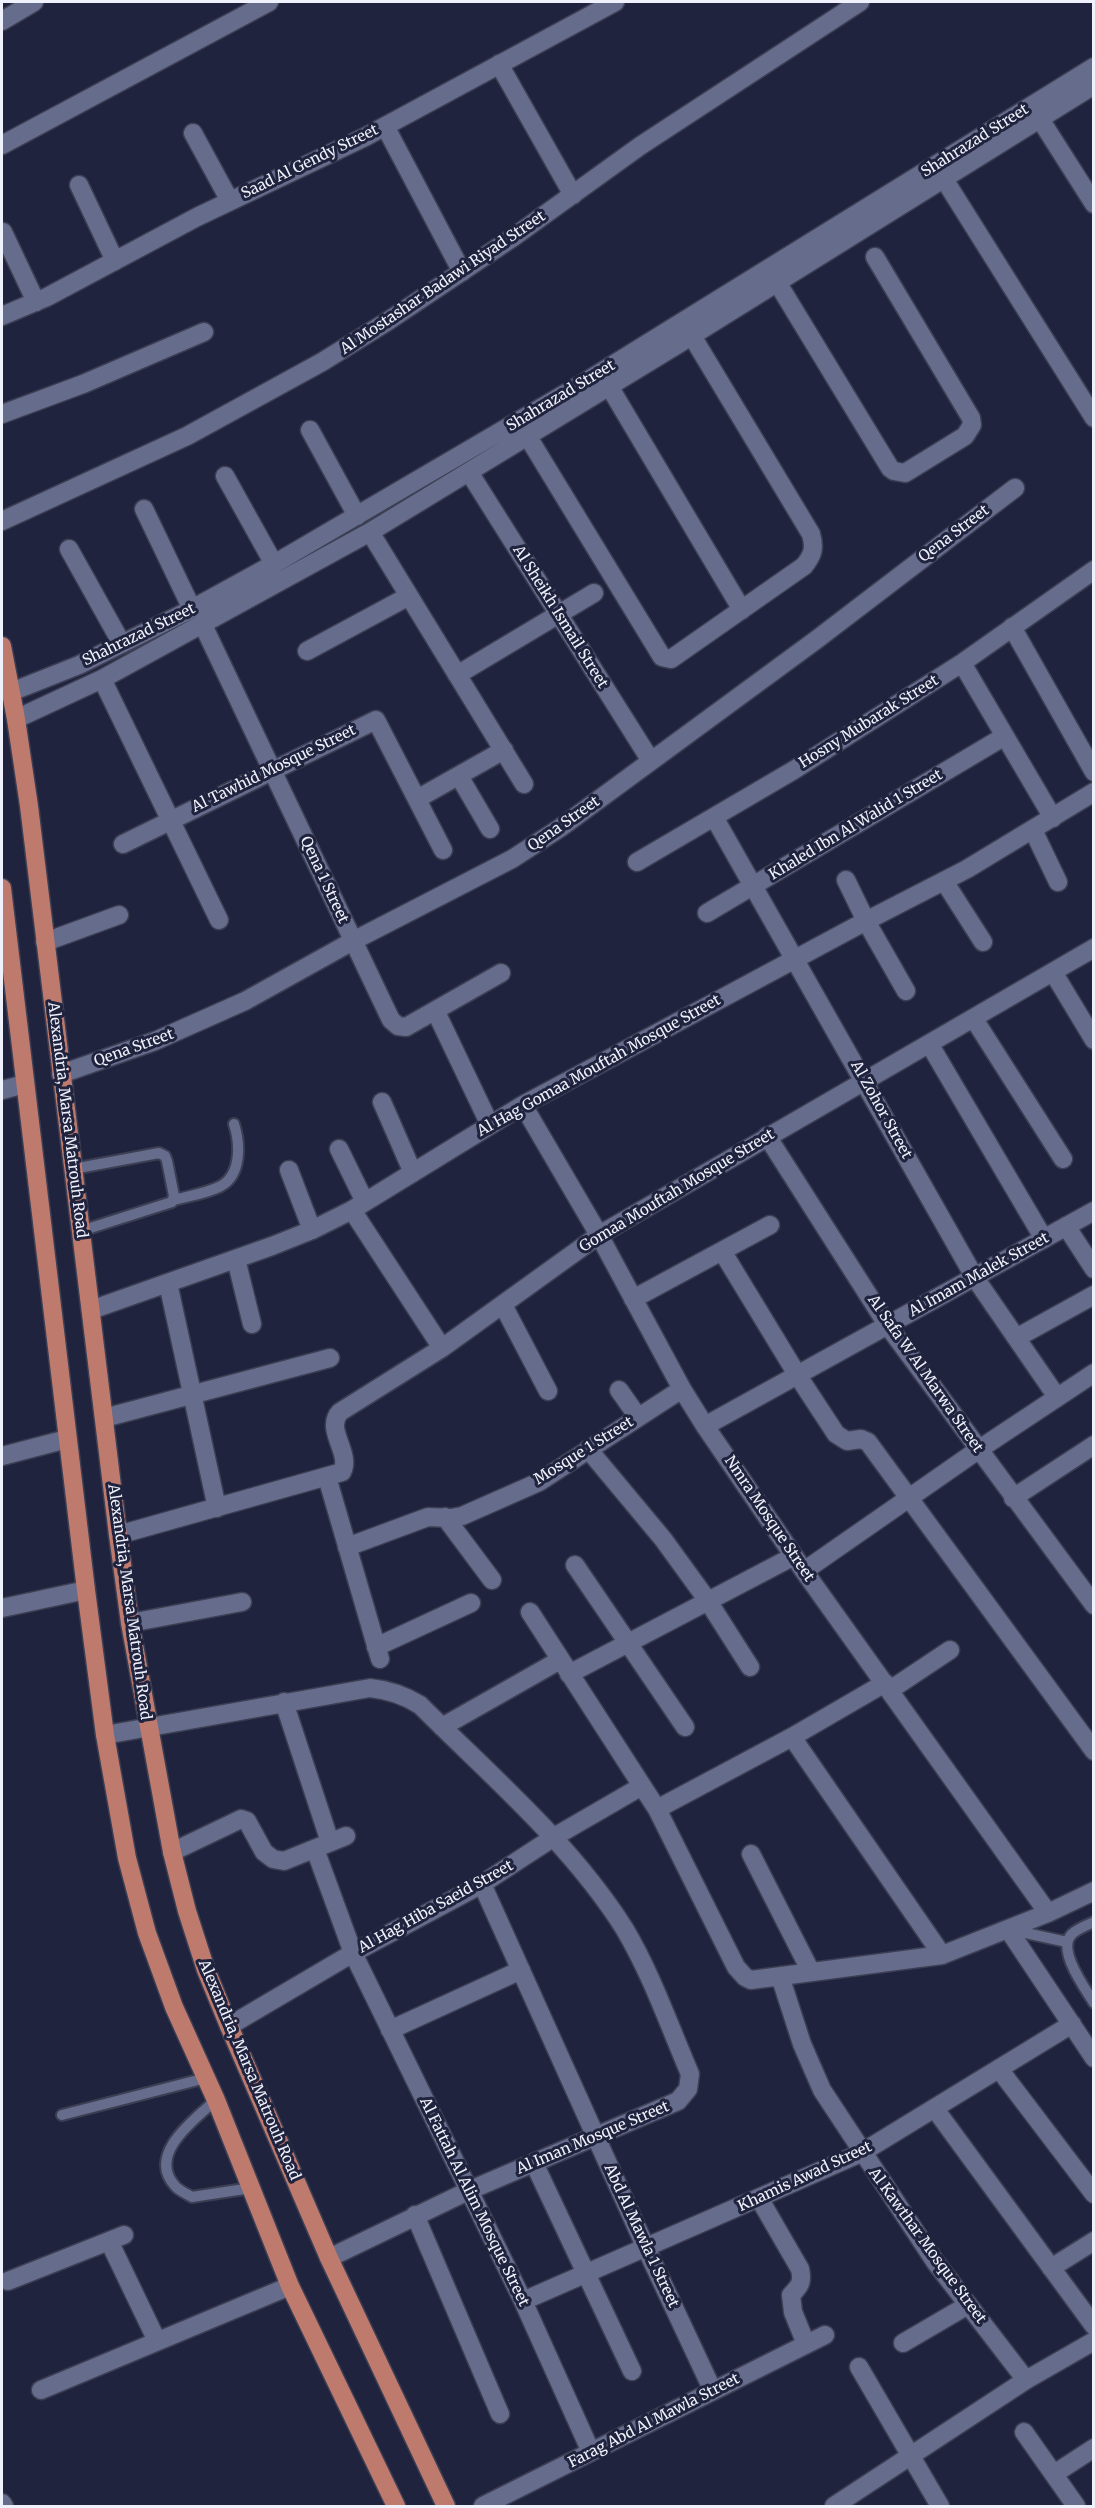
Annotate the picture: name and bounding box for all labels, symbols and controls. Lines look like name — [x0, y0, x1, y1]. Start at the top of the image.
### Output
street label: Shahrazad Street — [918, 101, 1032, 181]
street label: Saad Al Gendy Street — [239, 121, 381, 203]
street label: Al Mostashar Badawi Riyad Street — [337, 207, 549, 359]
street label: Shahrazad Street — [503, 357, 619, 435]
street label: Qena Street — [915, 502, 993, 566]
street label: Al Sheikh Ismail Street — [509, 542, 611, 692]
street label: Shahrazad Street — [80, 600, 198, 670]
street label: Hosny Mubarak Street — [796, 672, 942, 772]
street label: Al Tawhid Mosque Street — [189, 721, 359, 817]
street label: Khaled Ibn Al Walid 1 Street — [766, 766, 946, 884]
street label: Qena Street — [525, 793, 603, 855]
street label: Qena 1 Street — [296, 834, 352, 926]
street label: Al Hag Gomaa Mouftah Mosque Street — [474, 991, 724, 1141]
street label: Alexandria, Marsa Matrouh Road — [44, 1001, 90, 1239]
street label: Qena Street — [92, 1025, 176, 1071]
street label: Al Zohor Street — [847, 1058, 915, 1162]
street label: Gomaa Mouftah Mosque Street — [576, 1126, 778, 1256]
street label: Al Imam Malek Street — [906, 1229, 1052, 1321]
street label: Al Safa W Al Marwa Street — [864, 1292, 986, 1456]
street label: Mosque 1 Street — [531, 1413, 637, 1489]
street label: Nmra Mosque Street — [720, 1453, 818, 1585]
street label: Alexandria, Marsa Matrouh Road — [104, 1483, 154, 1721]
street label: Al Hag Hiba Saeid Street — [355, 1857, 517, 1957]
street label: Alexandria, Marsa Matrouh Road — [194, 1957, 304, 2183]
street label: Al Fattah Al Alim Mosque Street — [416, 2095, 532, 2309]
street label: Al Iman Mosque Street — [514, 2098, 672, 2178]
street label: Khamis Awad Street — [735, 2138, 875, 2216]
street label: Abd Al Mawla 1 Street — [600, 2161, 682, 2311]
street label: Al Kawthar Mosque Street — [864, 2165, 990, 2327]
street label: Farag Abd Al Mawla Street — [565, 2370, 743, 2472]

